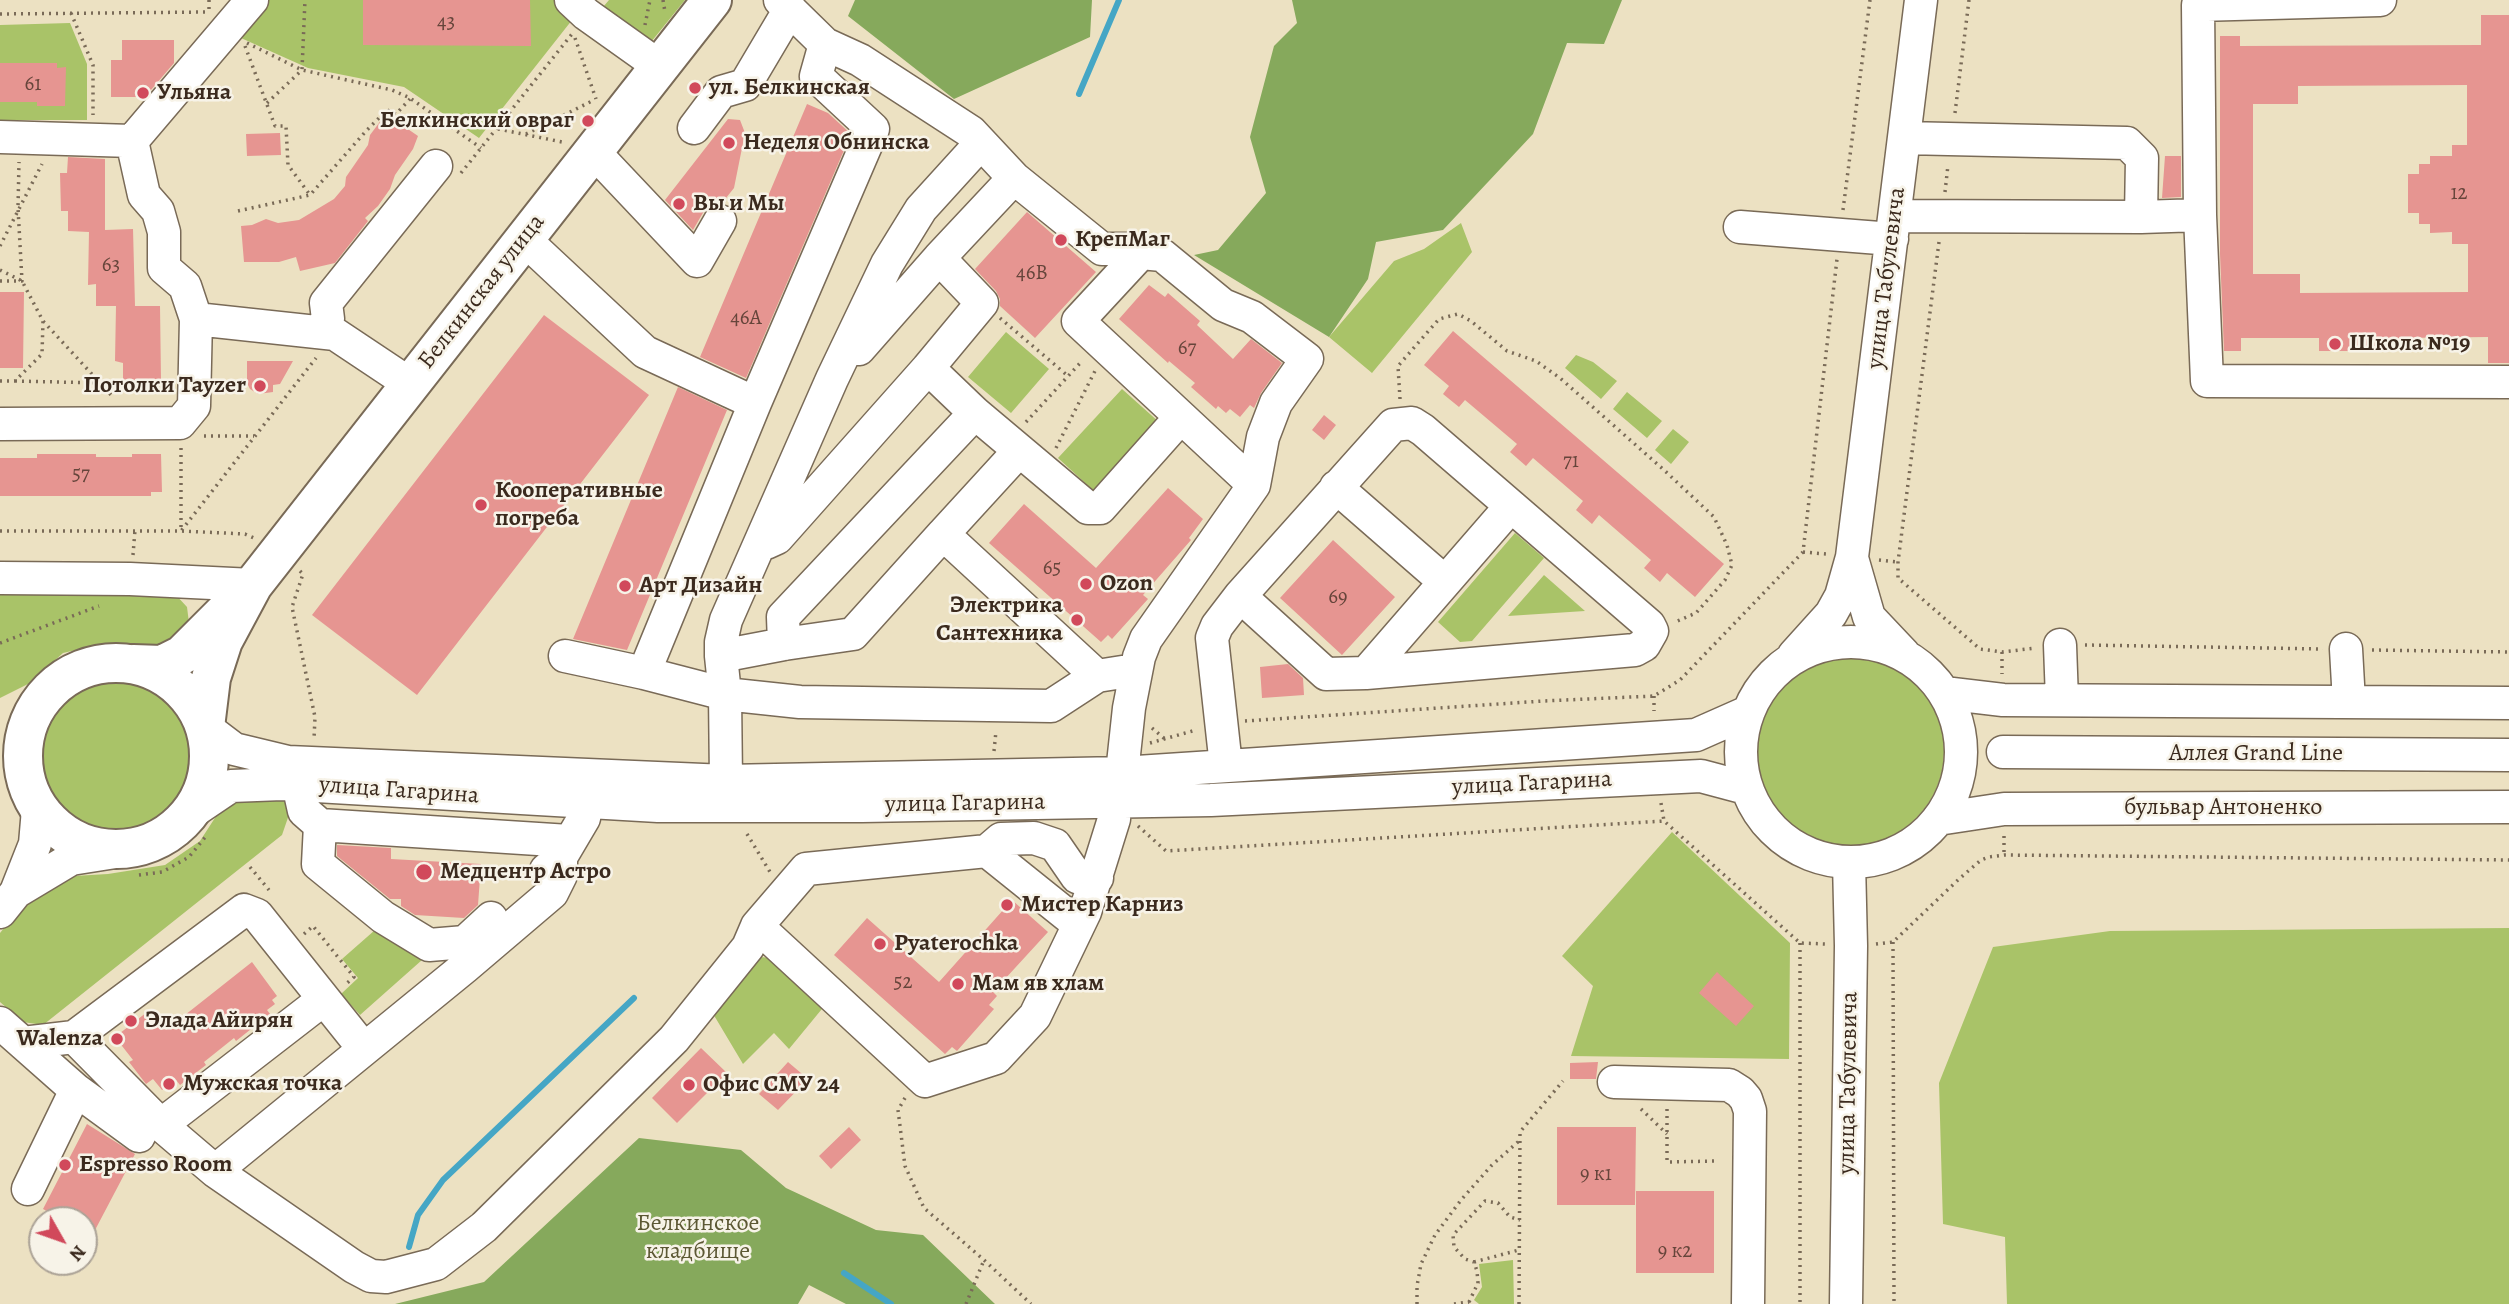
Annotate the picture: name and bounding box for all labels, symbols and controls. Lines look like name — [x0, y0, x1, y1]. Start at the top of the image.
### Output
house number: 43 — [437, 10, 455, 36]
house number: 61 — [25, 72, 41, 98]
place label: ул. Белкинская — [709, 74, 870, 102]
place label: Ульяна — [157, 79, 231, 107]
marker: ул. Белкинская — [687, 80, 703, 96]
marker: Ульяна — [135, 85, 151, 101]
place label: Белкинский овраг — [380, 107, 574, 135]
marker: Белкинский овраг — [580, 113, 596, 129]
place label: Неделя Обнинска — [743, 129, 929, 157]
marker: Неделя Обнинска — [721, 135, 737, 151]
house number: 12 — [2450, 181, 2468, 207]
street label: улица Табулевича — [1862, 185, 1912, 371]
place label: Вы и Мы — [693, 190, 784, 218]
marker: Вы и Мы — [671, 196, 687, 212]
street label: Белкинская улица — [413, 209, 551, 375]
place label: КрепМаг — [1075, 226, 1170, 254]
marker: КрепМаг — [1053, 232, 1069, 248]
house number: 63 — [102, 253, 120, 279]
house number: 46В — [1016, 261, 1048, 287]
house number: 46А — [730, 306, 762, 332]
place label: Школа №19 — [2349, 330, 2470, 358]
house number: 67 — [1178, 336, 1196, 362]
marker: Школа №19 — [2327, 336, 2343, 352]
place label: Потолки Tayzer — [83, 372, 246, 400]
marker: Потолки Tayzer — [252, 378, 268, 394]
house number: 71 — [1563, 449, 1579, 475]
house number: 57 — [72, 462, 90, 488]
place label: Кооперативные погреба — [495, 477, 663, 533]
marker: Кооперативные погреба — [473, 497, 489, 513]
house number: 65 — [1043, 556, 1061, 582]
place label: Ozon — [1100, 570, 1153, 598]
place label: Арт Дизайн — [639, 572, 762, 600]
marker: Ozon — [1078, 576, 1094, 592]
marker: Арт Дизайн — [617, 578, 633, 594]
house number: 69 — [1328, 585, 1348, 611]
place label: Электрика Сантехника — [936, 592, 1063, 648]
marker: Электрика Сантехника — [1069, 612, 1085, 628]
street label: Аллея Grand Line — [2169, 740, 2343, 768]
street label: улица Гагарина — [1451, 765, 1613, 803]
street label: улица Гагарина — [318, 771, 480, 811]
street label: улица Гагарина — [885, 788, 1045, 820]
street label: бульвар Антоненко — [2124, 794, 2322, 822]
place label: Медцентр Астро — [440, 858, 611, 886]
marker: Медцентр Астро — [414, 862, 434, 882]
place label: Мистер Карниз — [1021, 891, 1183, 919]
marker: Мистер Карниз — [999, 897, 1015, 913]
place label: Pyaterochka — [894, 930, 1019, 958]
marker: Pyaterochka — [872, 936, 888, 952]
house number: 52 — [893, 970, 913, 996]
place label: Мам яв хлам — [972, 970, 1104, 998]
marker: Мам яв хлам — [950, 976, 966, 992]
street label: улица Табулевича — [1833, 991, 1865, 1175]
place label: Элада Айирян — [145, 1007, 293, 1035]
marker: Элада Айирян — [123, 1013, 139, 1029]
place label: Walenza — [17, 1025, 103, 1053]
marker: Walenza — [109, 1031, 125, 1047]
place label: Мужская точка — [183, 1070, 342, 1098]
place label: Офис СМУ 24 — [703, 1071, 840, 1099]
marker: Мужская точка — [161, 1076, 177, 1092]
marker: Офис СМУ 24 — [681, 1077, 697, 1093]
place label: Espresso Room — [79, 1151, 232, 1179]
marker: Espresso Room — [57, 1157, 73, 1173]
house number: 9 к1 — [1580, 1162, 1612, 1188]
north arrow — [28, 1206, 98, 1276]
park label: Белкинское кладбище — [636, 1210, 760, 1266]
house number: 9 к2 — [1658, 1239, 1692, 1265]
text: N — [63, 1240, 92, 1267]

